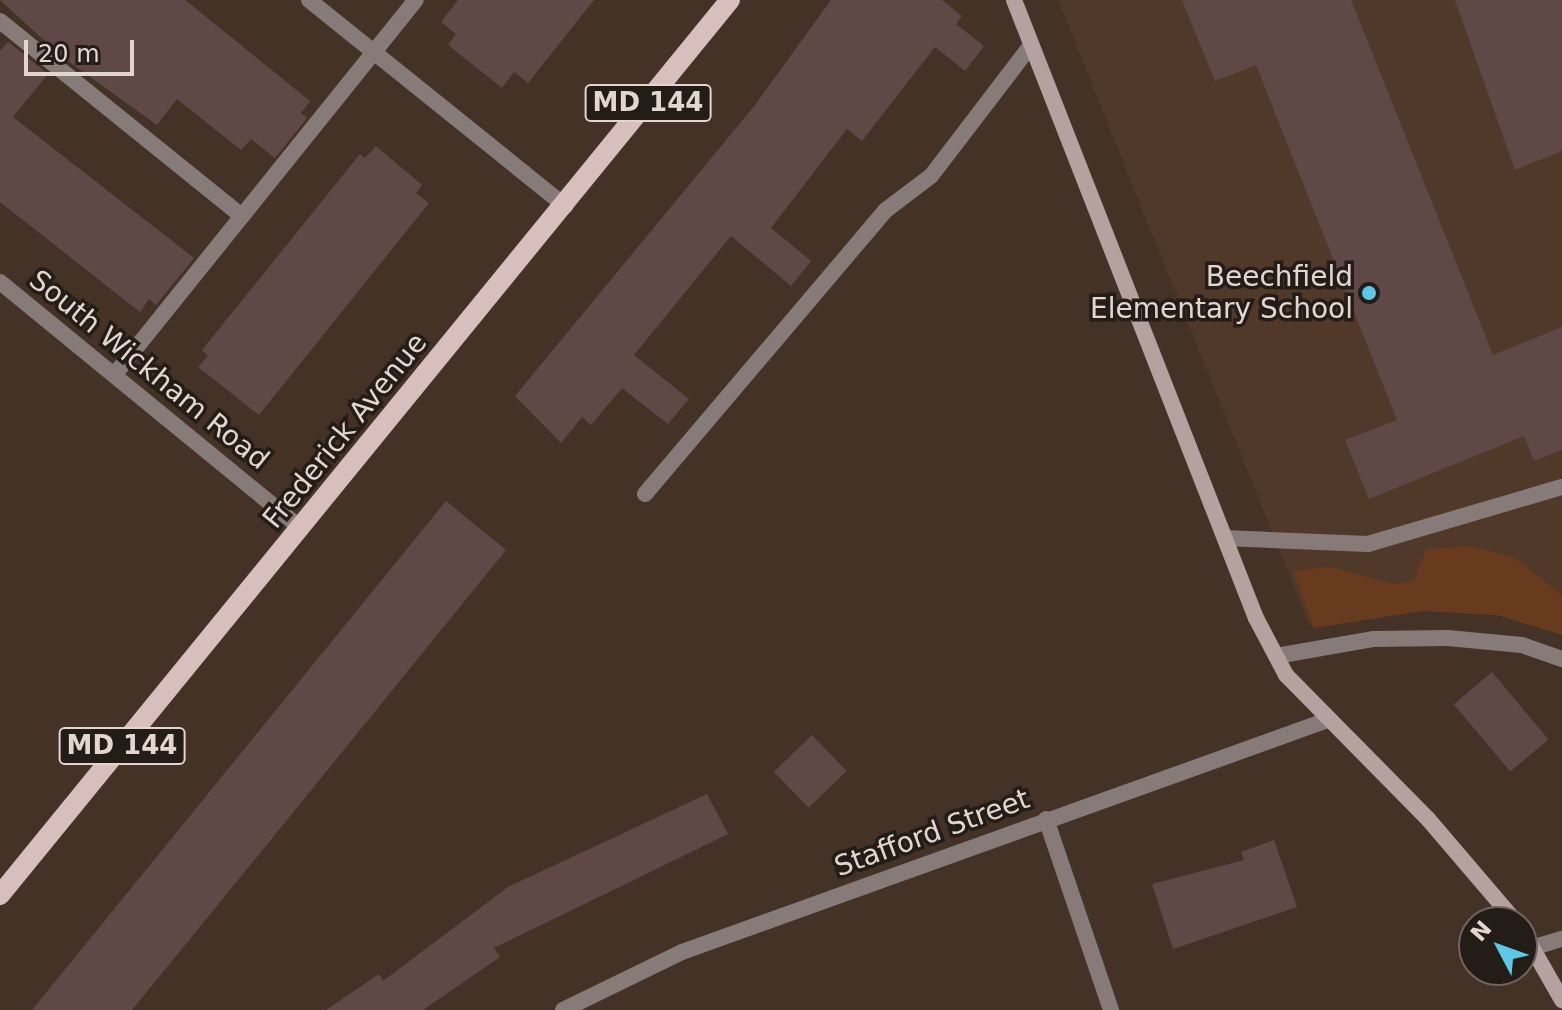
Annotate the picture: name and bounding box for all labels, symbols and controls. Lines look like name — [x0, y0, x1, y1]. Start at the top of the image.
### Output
scale bar — [28, 24, 138, 74]
text: 20 m — [38, 40, 100, 68]
road number: MD 144 — [584, 81, 712, 125]
place label: Beechfield Elementary School — [1090, 260, 1353, 326]
street label: South Wickham Road — [23, 263, 275, 477]
marker: Beechfield Elementary School — [1360, 284, 1378, 302]
street label: Frederick Avenue — [256, 327, 434, 535]
road number: MD 144 — [58, 724, 186, 768]
street label: Stafford Street — [830, 782, 1034, 884]
north arrow — [1458, 906, 1538, 986]
text: N — [1466, 916, 1496, 946]

